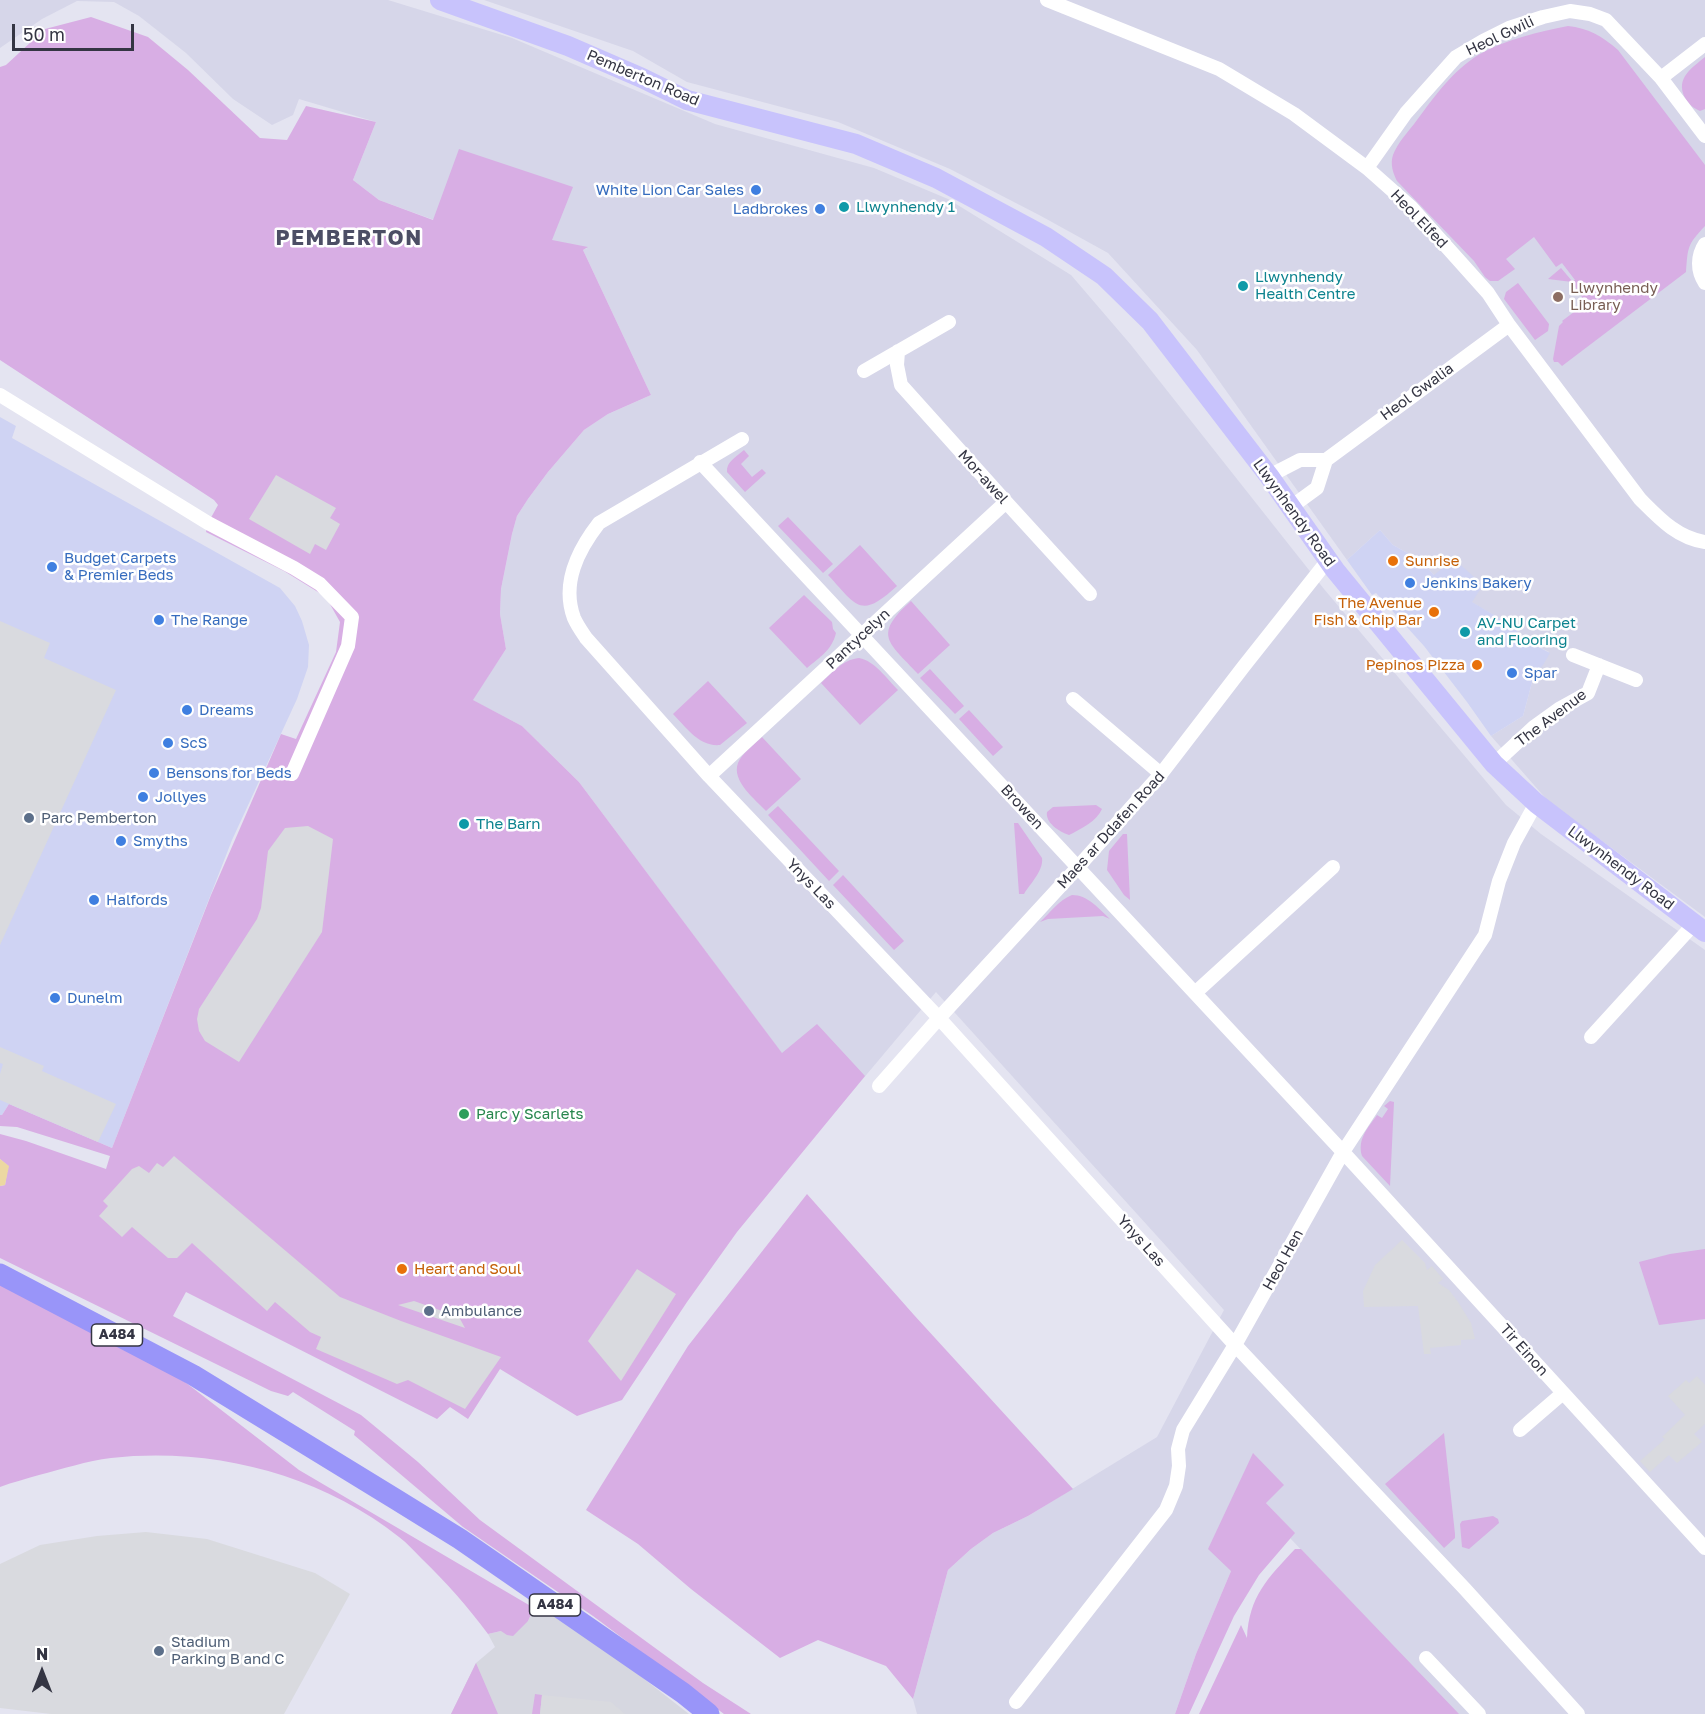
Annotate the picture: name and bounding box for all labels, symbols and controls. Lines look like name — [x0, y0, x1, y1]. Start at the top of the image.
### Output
scale bar — [15, 12, 136, 50]
street label: Heol Gwili — [1463, 12, 1537, 60]
text: 50 m — [23, 23, 65, 45]
street label: Pemberton Road — [584, 46, 702, 110]
place label: White Lion Car Sales — [596, 181, 744, 199]
marker: White Lion Car Sales — [749, 183, 763, 197]
street label: Heol Elfed — [1387, 186, 1451, 252]
place label: Llwynhendy 1 — [856, 198, 955, 216]
place label: Ladbrokes — [733, 200, 808, 218]
marker: Llwynhendy 1 — [837, 200, 851, 214]
marker: Ladbrokes — [813, 202, 827, 216]
district label: PEMBERTON — [275, 225, 423, 251]
place label: Llwynhendy Health Centre — [1255, 268, 1355, 303]
marker: Llwynhendy Health Centre — [1236, 279, 1250, 293]
place label: Llwynhendy Library — [1570, 279, 1658, 314]
marker: Llwynhendy Library — [1551, 290, 1565, 304]
street label: Heol Gwalia — [1377, 359, 1457, 425]
street label: Mor-awel — [954, 446, 1012, 508]
street label: Llwynhendy Road — [1249, 456, 1339, 570]
place label: Budget Carpets & Premier Beds — [64, 549, 176, 584]
place label: Sunrise — [1405, 552, 1459, 570]
marker: Sunrise — [1386, 554, 1400, 568]
marker: Budget Carpets & Premier Beds — [45, 560, 59, 574]
place label: Jenkins Bakery — [1422, 574, 1532, 592]
marker: Jenkins Bakery — [1403, 576, 1417, 590]
place label: The Avenue Fish & Chip Bar — [1314, 594, 1422, 629]
street label: Pantycelyn — [822, 605, 894, 673]
marker: The Avenue Fish & Chip Bar — [1427, 605, 1441, 619]
place label: The Range — [171, 611, 248, 629]
marker: The Range — [152, 613, 166, 627]
place label: AV-NU Carpet and Flooring — [1477, 614, 1576, 649]
marker: AV-NU Carpet and Flooring — [1458, 625, 1472, 639]
place label: Pepinos Pizza — [1366, 656, 1465, 674]
marker: Pepinos Pizza — [1470, 658, 1484, 672]
place label: Spar — [1524, 664, 1557, 682]
marker: Spar — [1505, 666, 1519, 680]
street label: The Avenue — [1512, 686, 1590, 750]
place label: Dreams — [199, 701, 254, 719]
marker: Dreams — [180, 703, 194, 717]
place label: ScS — [180, 734, 207, 752]
marker: ScS — [161, 736, 175, 750]
place label: Bensons for Beds — [166, 764, 292, 782]
marker: Bensons for Beds — [147, 766, 161, 780]
street label: Maes ar Ddafen Road — [1054, 768, 1168, 892]
street label: Browen — [997, 781, 1047, 833]
place label: Jollyes — [155, 788, 206, 806]
marker: Jollyes — [136, 790, 150, 804]
place label: Parc Pemberton — [41, 809, 157, 827]
marker: Parc Pemberton — [22, 811, 36, 825]
place label: The Barn — [476, 815, 541, 833]
marker: The Barn — [457, 817, 471, 831]
street label: Llwynhendy Road — [1564, 822, 1678, 914]
place label: Smyths — [133, 832, 188, 850]
marker: Smyths — [114, 834, 128, 848]
street label: Ynys Las — [783, 855, 839, 913]
place label: Halfords — [106, 891, 168, 909]
marker: Halfords — [87, 893, 101, 907]
place label: Dunelm — [67, 989, 123, 1007]
marker: Dunelm — [48, 991, 62, 1005]
place label: Parc y Scarlets — [476, 1105, 583, 1123]
marker: Parc y Scarlets — [457, 1107, 471, 1121]
street label: Ynys Las — [1113, 1212, 1169, 1270]
street label: Heol Hen — [1259, 1226, 1307, 1294]
place label: Heart and Soul — [414, 1260, 522, 1278]
marker: Heart and Soul — [395, 1262, 409, 1276]
place label: Ambulance — [441, 1302, 522, 1320]
marker: Ambulance — [422, 1304, 436, 1318]
street label: Tir Einon — [1496, 1320, 1552, 1380]
road number: A484 — [92, 1324, 142, 1346]
road number: A484 — [530, 1594, 580, 1616]
place label: Stadium Parking B and C — [171, 1633, 284, 1668]
north arrow — [12, 1642, 72, 1702]
text: N — [36, 1644, 48, 1664]
marker: Stadium Parking B and C — [152, 1644, 166, 1658]

